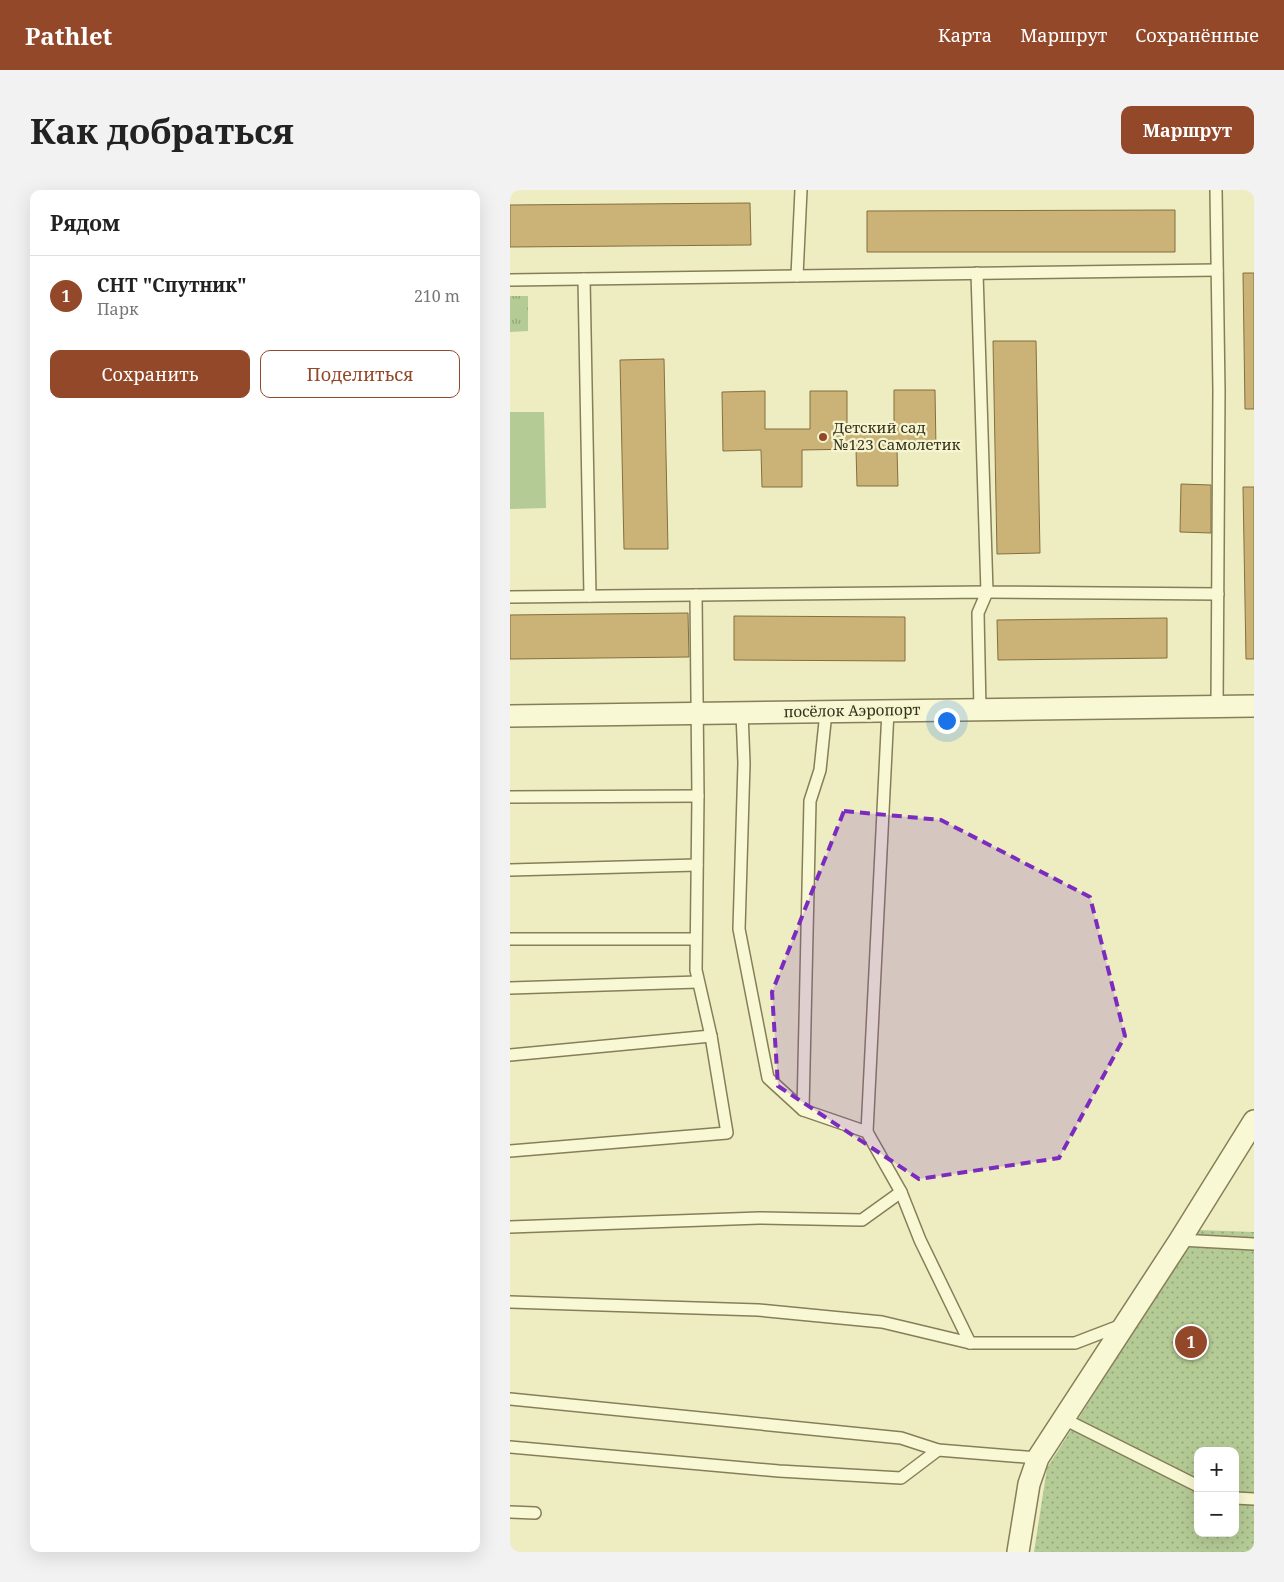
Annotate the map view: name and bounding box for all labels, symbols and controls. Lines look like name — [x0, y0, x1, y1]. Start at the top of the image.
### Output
text: Pathlet — [25, 19, 112, 52]
text: Карта — [938, 23, 992, 47]
text: Маршрут — [1020, 23, 1107, 47]
text: Сохранённые — [1135, 23, 1259, 47]
button: Маршрут — [1121, 106, 1254, 154]
text: Как добраться — [30, 107, 294, 154]
text: Рядом — [50, 209, 120, 237]
text: СНТ "Спутник" — [97, 272, 247, 298]
text: 1 — [61, 285, 71, 307]
text: 210 m — [414, 285, 460, 307]
text: Парк — [97, 298, 138, 320]
button: Сохранить — [50, 350, 250, 398]
button: Поделиться — [260, 350, 460, 398]
place label: Детский сад №123 Самолетик — [833, 417, 961, 454]
marker: Детский сад №123 Самолетик — [817, 431, 829, 443]
street label: посёлок Аэропорт — [783, 699, 921, 721]
your location — [934, 708, 960, 734]
pin: 1 — [1175, 1323, 1207, 1361]
map controls — [1194, 1447, 1239, 1537]
button: + — [1194, 1447, 1239, 1492]
button: − — [1194, 1492, 1239, 1537]

